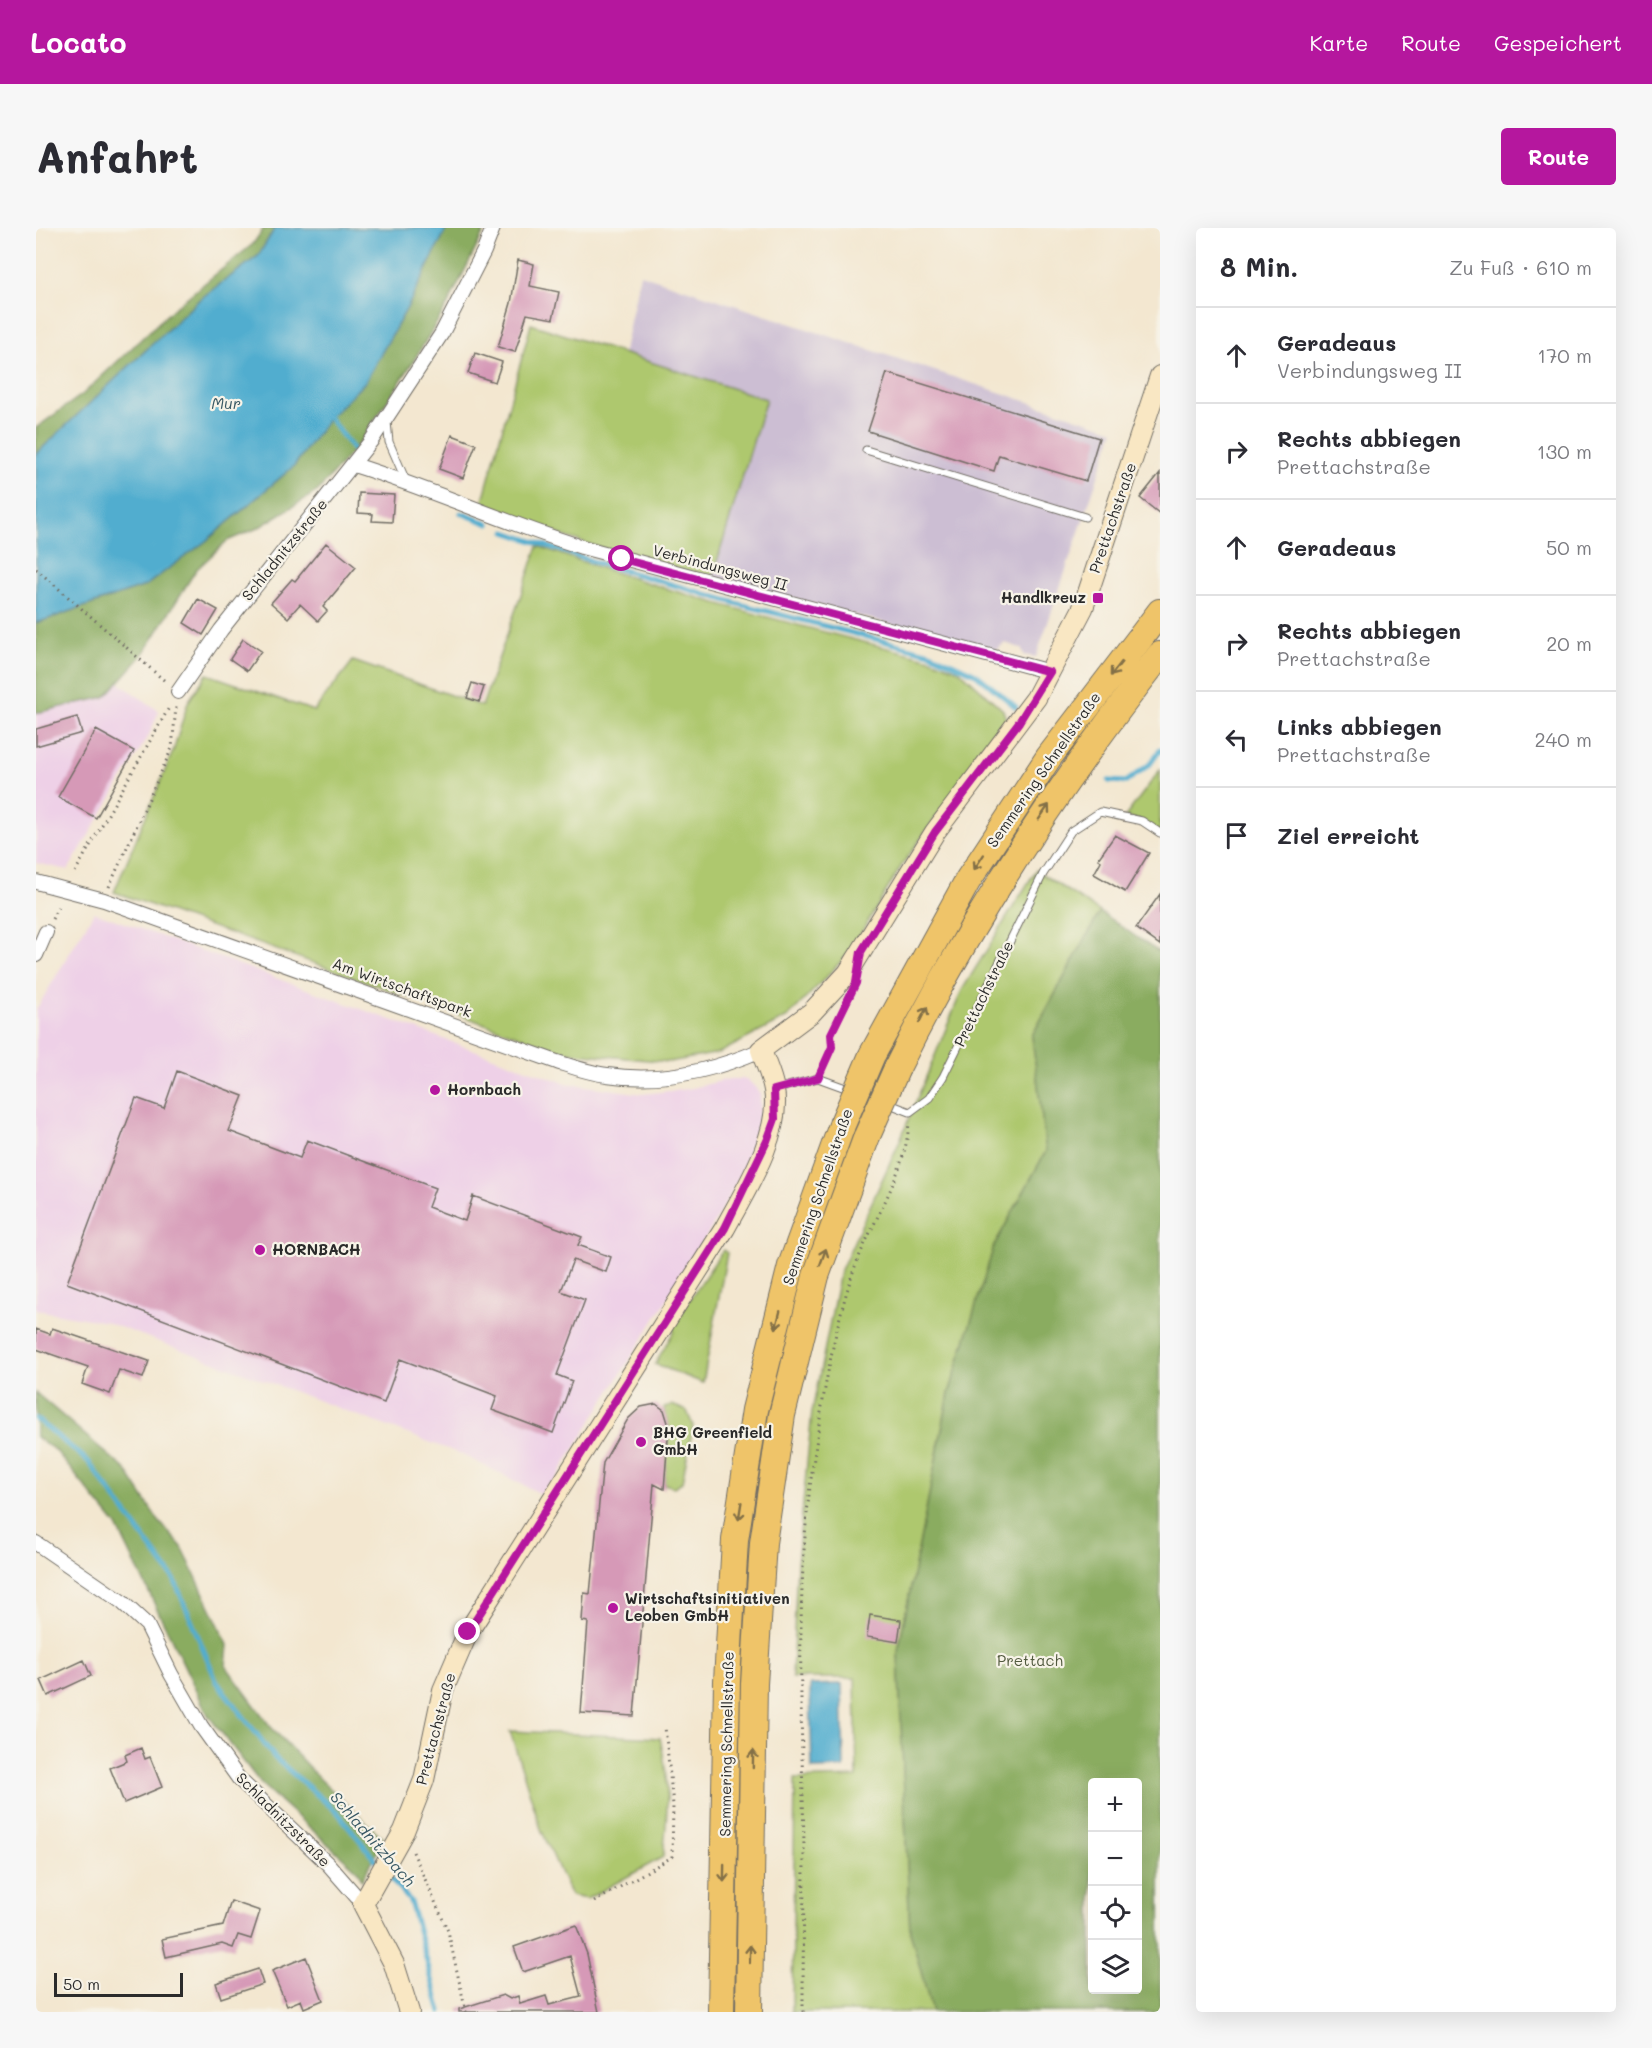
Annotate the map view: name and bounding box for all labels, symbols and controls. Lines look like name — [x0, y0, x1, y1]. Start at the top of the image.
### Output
text: Locato — [30, 24, 127, 60]
text: Karte — [1310, 29, 1368, 56]
text: Route — [1401, 29, 1461, 56]
text: Gespeichert — [1494, 29, 1622, 56]
button: Route — [1501, 128, 1616, 185]
text: Anfahrt — [36, 129, 198, 184]
text: 8 Min. — [1220, 250, 1298, 284]
text: Zu Fuß · 610 m — [1449, 254, 1592, 280]
text: Geradeaus — [1277, 328, 1396, 357]
icon: ahead — [1220, 339, 1253, 372]
text: 170 m — [1537, 342, 1592, 368]
text: Verbindungsweg II — [1277, 357, 1462, 383]
water label: Mur — [211, 392, 241, 413]
text: Rechts abbiegen — [1277, 424, 1461, 453]
icon: right — [1220, 435, 1253, 468]
text: 130 m — [1537, 438, 1592, 464]
text: Prettachstraße — [1277, 453, 1431, 479]
street label: Prettachstraße — [1084, 460, 1140, 575]
street label: Schladnitzstraße — [237, 494, 332, 605]
icon: ahead — [1220, 531, 1253, 564]
text: Geradeaus — [1277, 533, 1396, 562]
text: 50 m — [1546, 534, 1592, 560]
street label: Verbindungsweg II — [651, 539, 790, 595]
route start — [608, 545, 634, 571]
place label: Handlkreuz — [1001, 587, 1087, 607]
marker: Handlkreuz — [1091, 591, 1105, 605]
text: Rechts abbiegen — [1277, 616, 1461, 645]
icon: right — [1220, 627, 1253, 660]
text: 20 m — [1546, 630, 1592, 656]
text: Prettachstraße — [1277, 645, 1431, 671]
one-way arrow — [1109, 660, 1122, 676]
street label: Semmering Schnellstraße — [982, 688, 1105, 851]
text: Links abbiegen — [1277, 712, 1442, 741]
icon: left — [1220, 723, 1253, 756]
text: 240 m — [1534, 726, 1592, 752]
text: Prettachstraße — [1277, 741, 1431, 767]
one-way arrow — [1038, 804, 1050, 820]
icon: arrive — [1220, 819, 1253, 852]
text: Ziel erreicht — [1277, 821, 1419, 850]
one-way arrow — [973, 853, 985, 870]
street label: Prettachstraße — [949, 937, 1017, 1050]
street label: Am Wirtschaftspark — [330, 953, 475, 1022]
one-way arrow — [918, 1007, 929, 1025]
place label: Hornbach — [447, 1079, 521, 1099]
marker: Hornbach — [428, 1083, 442, 1097]
street label: Semmering Schnellstraße — [777, 1106, 857, 1288]
place label: HORNBACH — [272, 1239, 361, 1259]
marker: HORNBACH — [253, 1243, 267, 1257]
one-way arrow — [818, 1248, 829, 1267]
one-way arrow — [771, 1310, 783, 1329]
place label: BHG Greenfield GmbH — [653, 1422, 772, 1459]
marker: BHG Greenfield GmbH — [634, 1435, 648, 1449]
one-way arrow — [734, 1500, 745, 1520]
place label: Wirtschaftsinitiativen Leoben GmbH — [625, 1588, 790, 1625]
marker: Wirtschaftsinitiativen Leoben GmbH — [606, 1601, 620, 1615]
route end — [454, 1618, 480, 1644]
park label: Prettach — [997, 1650, 1063, 1670]
street label: Semmering Schnellstraße — [714, 1651, 738, 1837]
street label: Prettachstraße — [410, 1670, 460, 1787]
one-way arrow — [747, 1749, 759, 1769]
street label: Schladnitzstraße — [232, 1768, 335, 1871]
map controls — [1088, 1778, 1142, 1994]
button: + — [1088, 1778, 1142, 1832]
water label: Schladnitzbach — [326, 1787, 421, 1891]
button: − — [1088, 1832, 1142, 1886]
one-way arrow — [718, 1863, 730, 1883]
button: locate — [1088, 1886, 1142, 1940]
button: layers — [1088, 1940, 1142, 1994]
one-way arrow — [744, 1944, 756, 1964]
scale bar — [54, 1970, 183, 1998]
text: 50 m — [63, 1973, 100, 1994]

